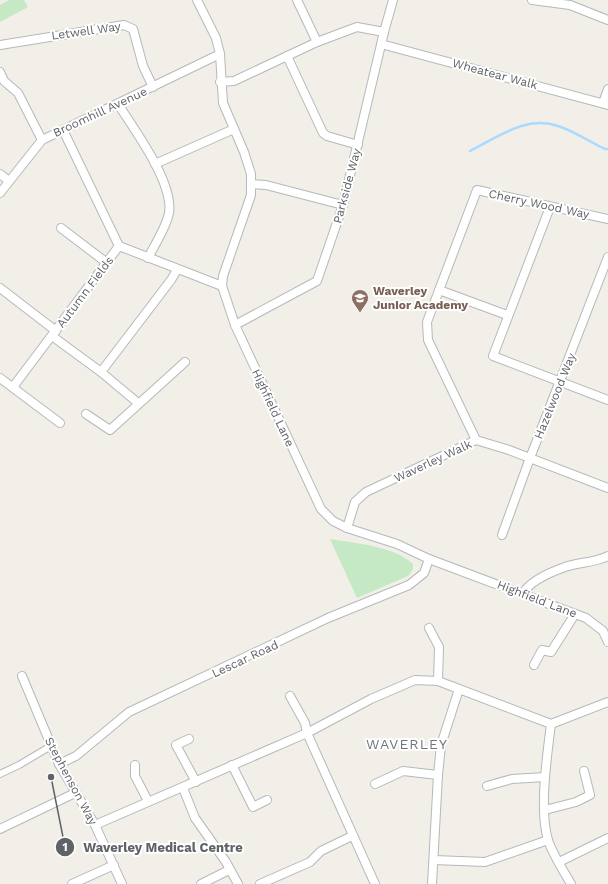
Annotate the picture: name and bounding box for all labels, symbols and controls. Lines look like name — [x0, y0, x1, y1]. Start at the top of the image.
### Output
street label: Letwell Way — [50, 19, 122, 43]
street label: Wheatear Walk — [451, 56, 539, 92]
street label: Broomhill Avenue — [51, 84, 149, 140]
street label: Parkside Way — [330, 146, 364, 225]
street label: Cherry Wood Way — [487, 186, 591, 222]
street label: Autumn Fields — [54, 254, 116, 330]
place label: Waverley Junior Academy — [373, 284, 468, 312]
school or university icon: Waverley Junior Academy — [350, 288, 370, 313]
street label: Hazelwood Way — [531, 350, 579, 441]
street label: Highfield Lane — [249, 367, 297, 449]
street label: Waverley Walk — [392, 437, 474, 485]
street label: Highfield Lane — [495, 577, 579, 621]
street label: Lescar Road — [210, 637, 280, 681]
street label: Stephenson Way — [42, 735, 100, 828]
district label: WAVERLEY — [366, 736, 448, 752]
callout: Waverley Medical Centre — [55, 835, 251, 860]
text: 1 — [62, 840, 68, 854]
text: Waverley Medical Centre — [83, 840, 243, 855]

